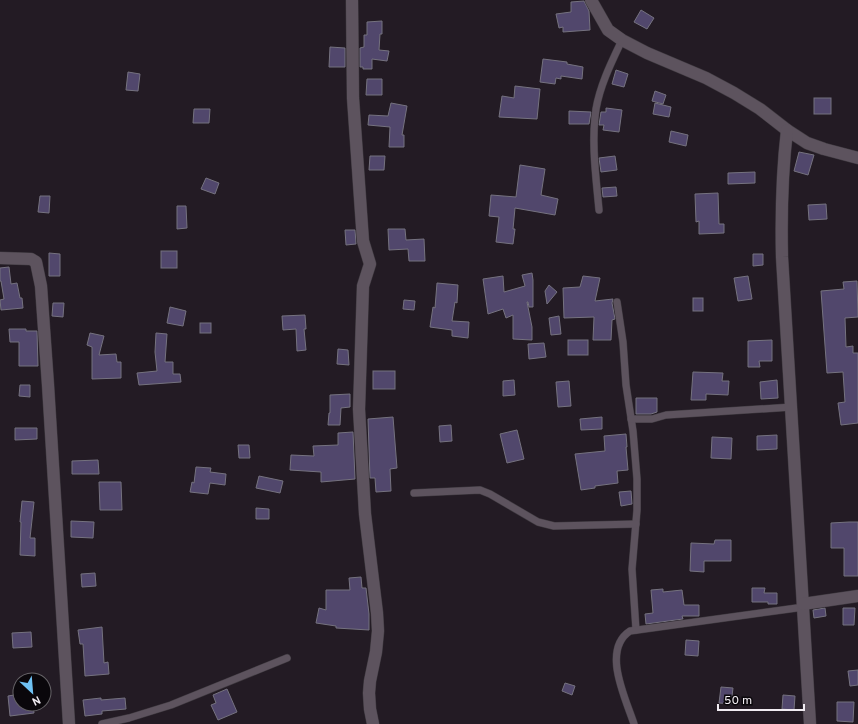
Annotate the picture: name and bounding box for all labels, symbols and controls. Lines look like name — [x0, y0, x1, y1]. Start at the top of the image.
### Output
north arrow — [12, 672, 52, 712]
scale bar — [718, 686, 804, 712]
text: N — [29, 692, 43, 708]
text: 50 m — [724, 693, 752, 709]

